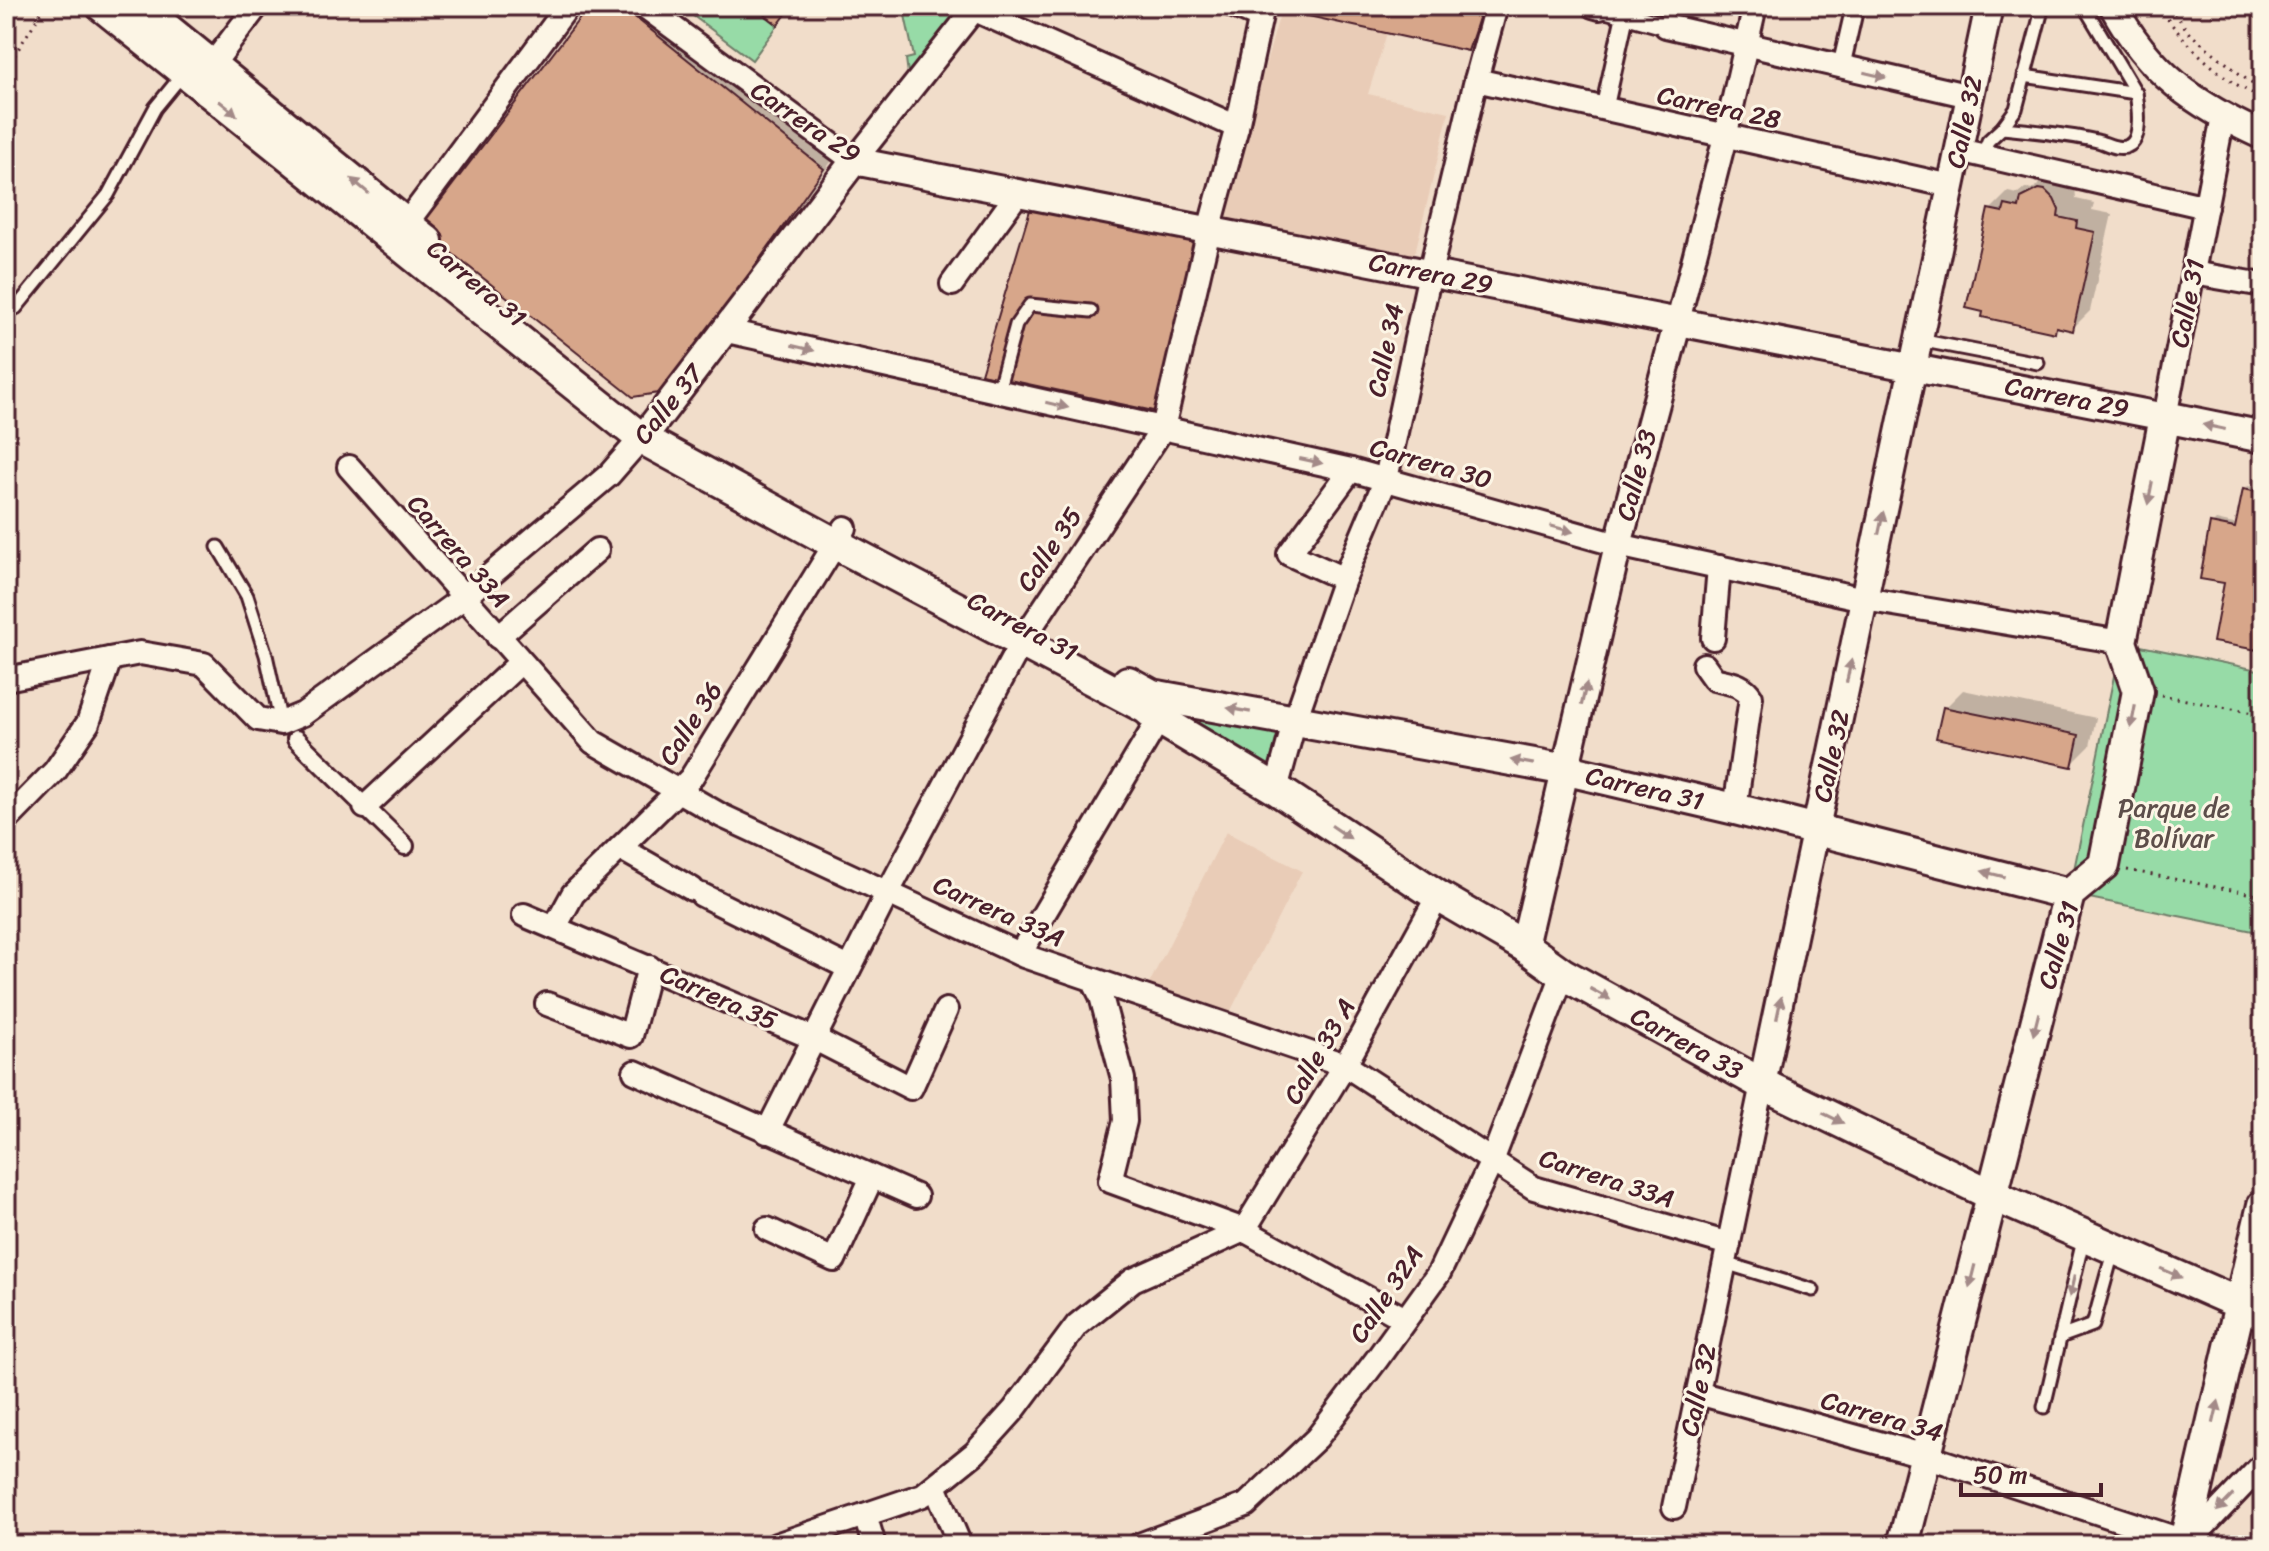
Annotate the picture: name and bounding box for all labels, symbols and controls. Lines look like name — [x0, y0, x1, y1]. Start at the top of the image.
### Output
street label: Carrera 29 — [741, 68, 871, 176]
one-way arrow — [1863, 69, 1888, 82]
street label: Carrera 28 — [1653, 71, 1785, 143]
street label: Calle 32 — [1932, 71, 1996, 173]
one-way arrow — [218, 100, 238, 116]
one-way arrow — [351, 178, 371, 195]
street label: Carrera 31 — [416, 227, 538, 339]
street label: Carrera 29 — [1365, 238, 1497, 308]
street label: Calle 31 — [2156, 255, 2218, 351]
street label: Calle 34 — [1353, 299, 1417, 401]
one-way arrow — [791, 342, 816, 355]
street label: Calle 37 — [621, 352, 717, 455]
street label: Carrera 29 — [2001, 362, 2133, 432]
one-way arrow — [1045, 399, 1070, 412]
one-way arrow — [2201, 420, 2226, 433]
street label: Carrera 30 — [1365, 424, 1497, 502]
street label: Calle 33 — [1602, 424, 1670, 526]
one-way arrow — [1299, 455, 1324, 468]
one-way arrow — [2143, 481, 2156, 506]
street label: Carrera 33A — [396, 483, 522, 619]
street label: Calle 35 — [1004, 497, 1095, 601]
one-way arrow — [1875, 510, 1887, 535]
one-way arrow — [1550, 523, 1574, 536]
street label: Carrera 31 — [959, 578, 1087, 674]
one-way arrow — [1843, 658, 1856, 683]
street label: Calle 36 — [645, 671, 735, 775]
one-way arrow — [1578, 681, 1591, 706]
one-way arrow — [1226, 704, 1251, 716]
street label: Calle 32 — [1799, 705, 1863, 807]
one-way arrow — [2126, 705, 2139, 730]
street label: Carrera 31 — [1581, 752, 1709, 824]
one-way arrow — [1510, 755, 1535, 767]
park label: Parque de Bolívar — [2118, 785, 2230, 861]
one-way arrow — [1331, 824, 1352, 839]
street label: Carrera 33A — [926, 862, 1072, 960]
one-way arrow — [1980, 868, 2005, 880]
street label: Calle 31 — [2024, 896, 2092, 994]
street label: Carrera 35 — [653, 951, 785, 1043]
one-way arrow — [1589, 987, 1611, 1001]
street label: Calle 33 A — [1270, 989, 1368, 1113]
street label: Carrera 33 — [1622, 993, 1752, 1093]
one-way arrow — [1773, 995, 1785, 1020]
one-way arrow — [2029, 1011, 2041, 1036]
one-way arrow — [1821, 1111, 1844, 1125]
street label: Carrera 33A — [1533, 1134, 1681, 1222]
street label: Calle 32A — [1336, 1235, 1436, 1353]
one-way arrow — [1966, 1263, 1978, 1288]
one-way arrow — [2159, 1267, 2183, 1280]
one-way arrow — [2065, 1274, 2078, 1299]
street label: Calle 32 — [1666, 1339, 1730, 1441]
street label: Carrera 34 — [1816, 1377, 1948, 1455]
one-way arrow — [2210, 1399, 2223, 1424]
scale bar — [1961, 1447, 2101, 1497]
text: 50 m — [1973, 1454, 2028, 1496]
one-way arrow — [2216, 1493, 2235, 1512]

